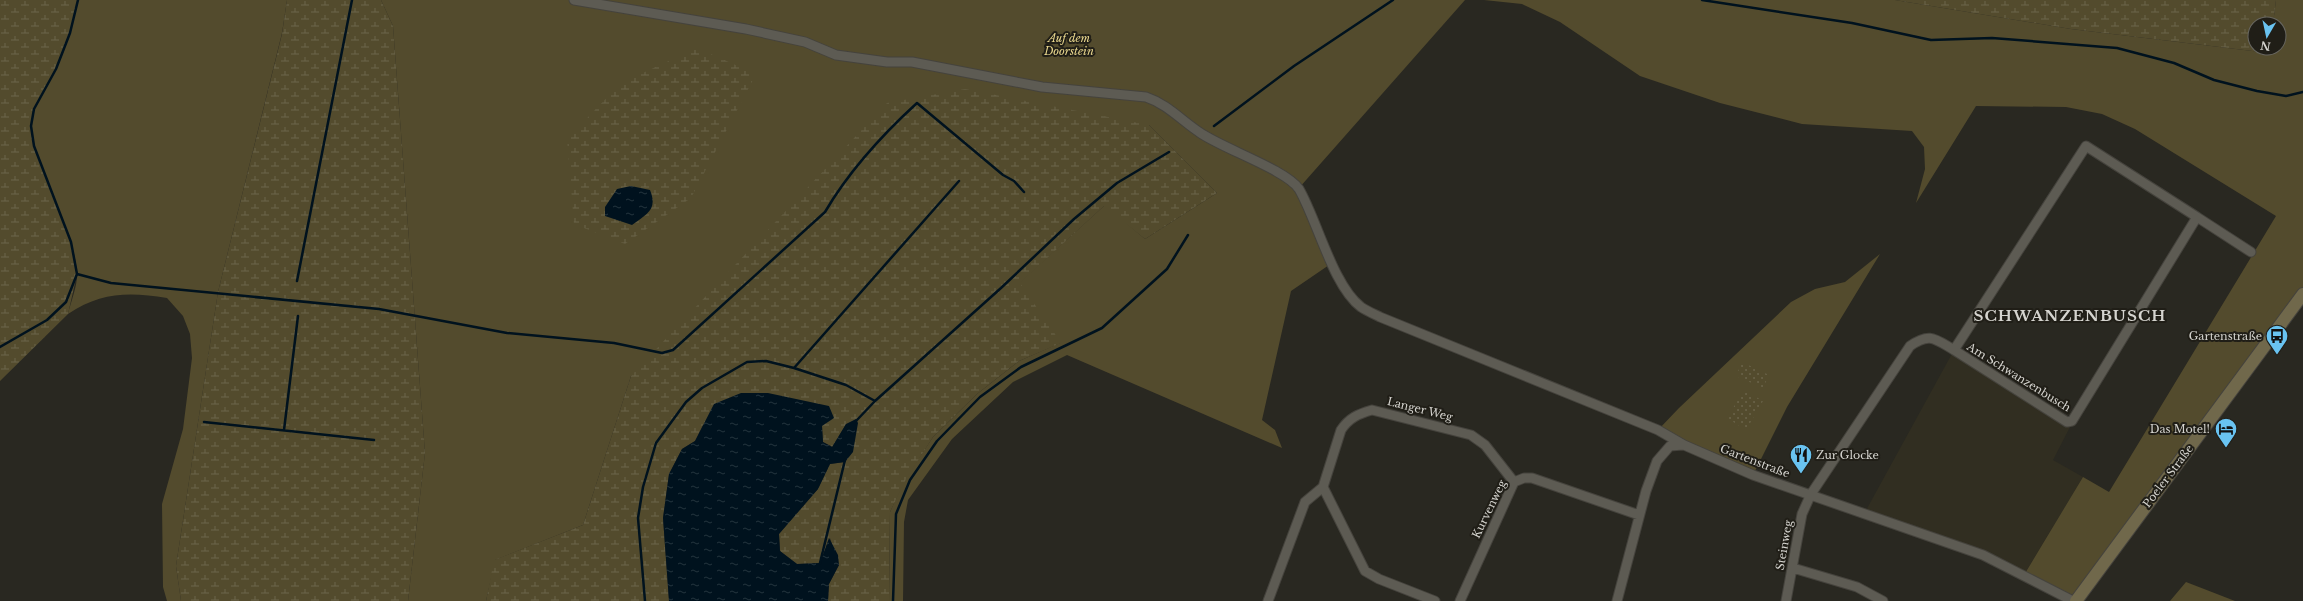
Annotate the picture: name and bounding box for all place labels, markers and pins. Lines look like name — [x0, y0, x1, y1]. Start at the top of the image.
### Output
bus stop icon: Gartenstraße — [2264, 323, 2290, 356]
place label: Gartenstraße — [2189, 329, 2262, 343]
hotel icon: Das Motel! — [2213, 416, 2239, 449]
place label: Das Motel! — [2150, 422, 2210, 436]
restaurant icon: Zur Glocke — [1788, 442, 1814, 475]
place label: Zur Glocke — [1816, 448, 1879, 462]

